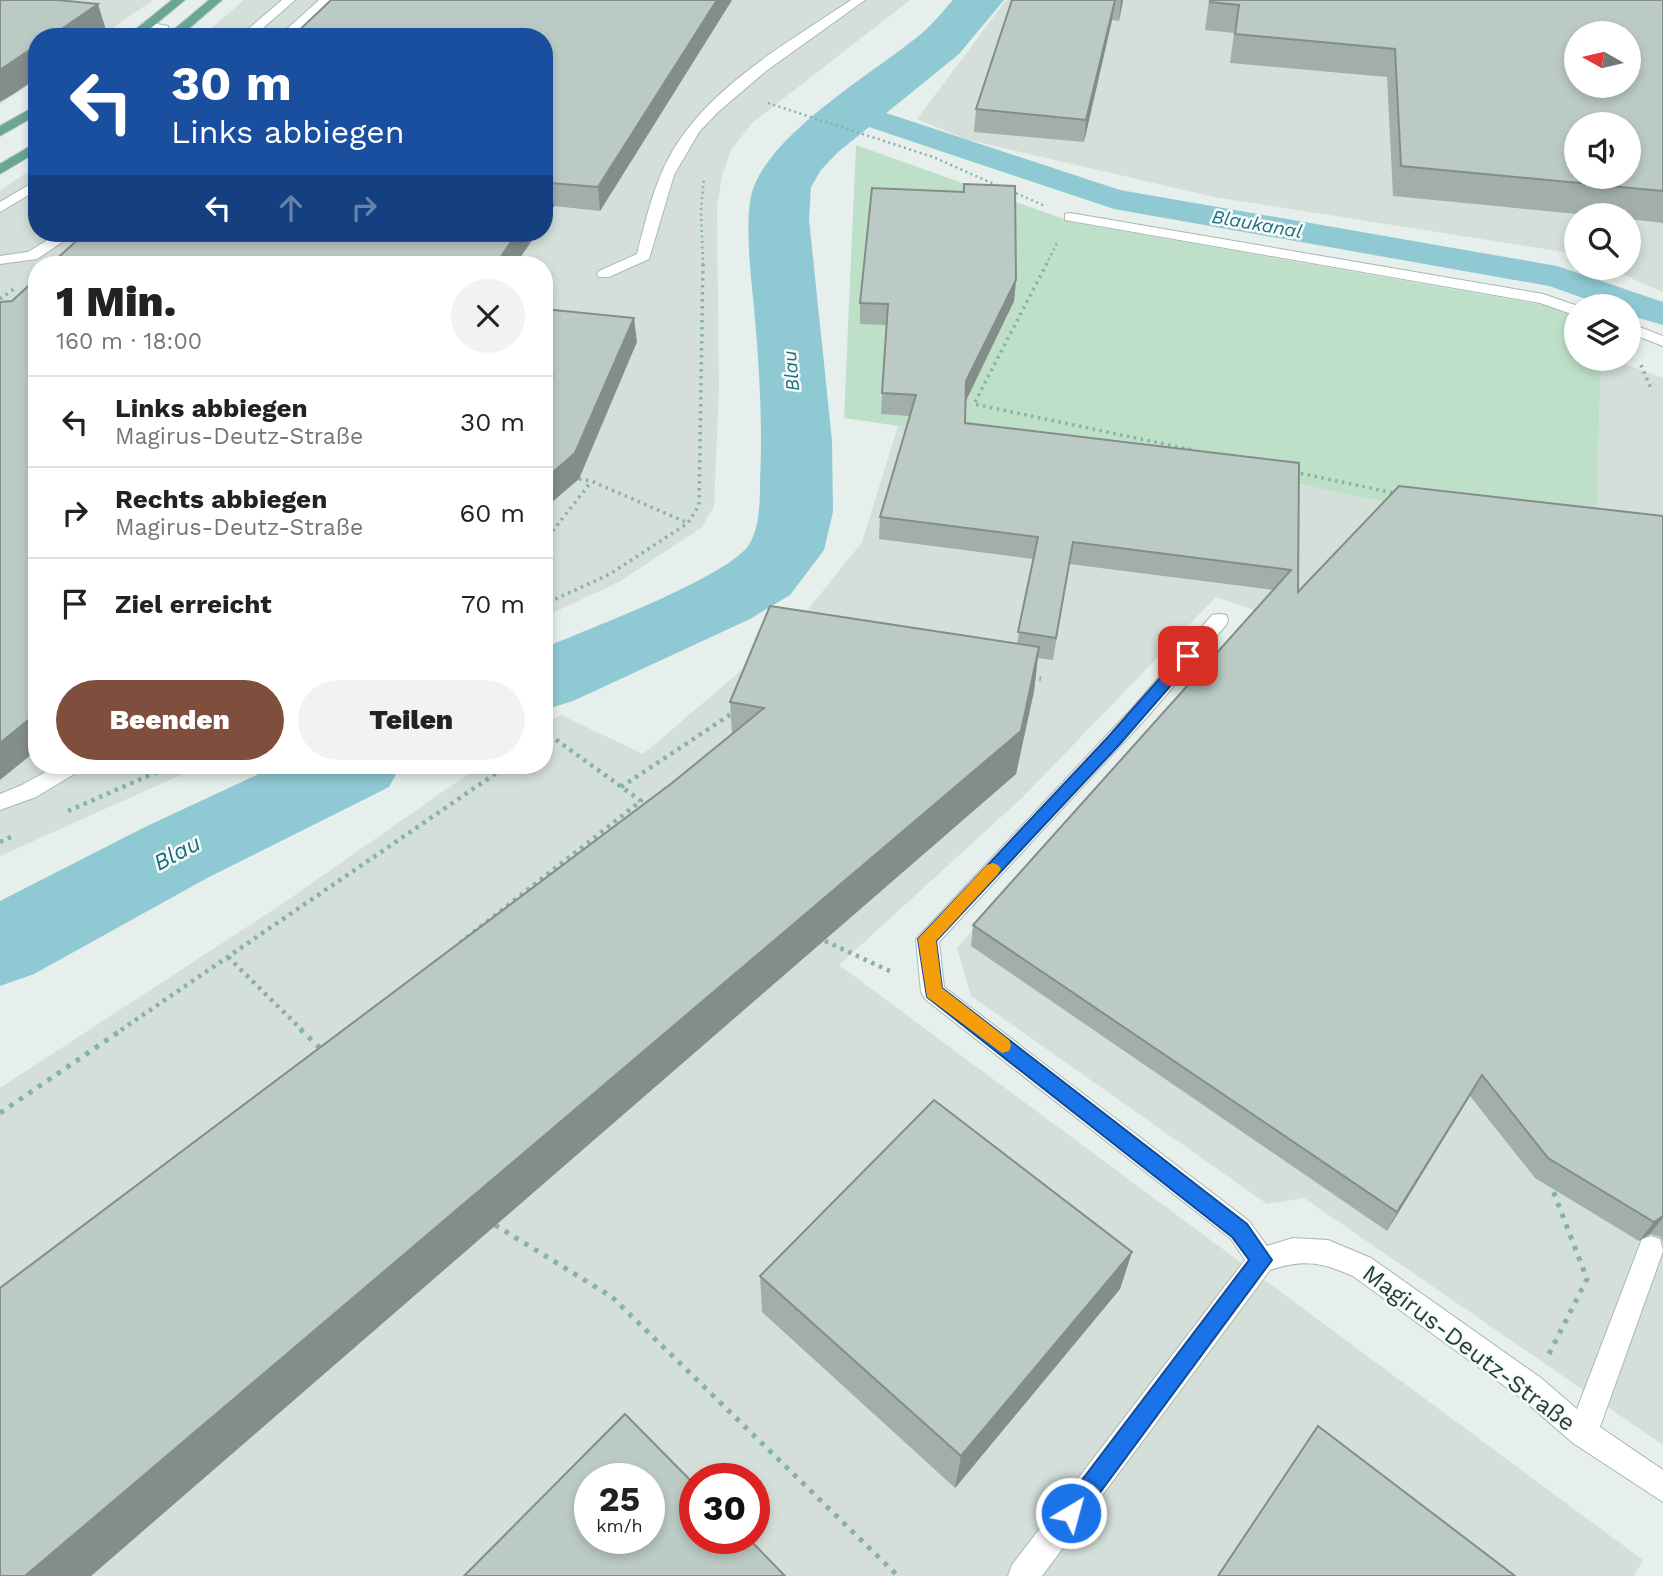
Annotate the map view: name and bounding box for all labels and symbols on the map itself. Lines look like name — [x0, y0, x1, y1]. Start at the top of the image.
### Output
north arrow — [1564, 21, 1642, 98]
water label: Blaukanal — [1210, 205, 1304, 243]
water label: Blau — [778, 350, 804, 392]
pin — [1158, 626, 1218, 686]
water label: Blau — [149, 829, 205, 877]
street label: Magirus-Deutz-Straße — [1357, 1259, 1581, 1437]
speed limit sign: 30 — [679, 1463, 770, 1554]
position arrow — [1034, 1476, 1108, 1550]

